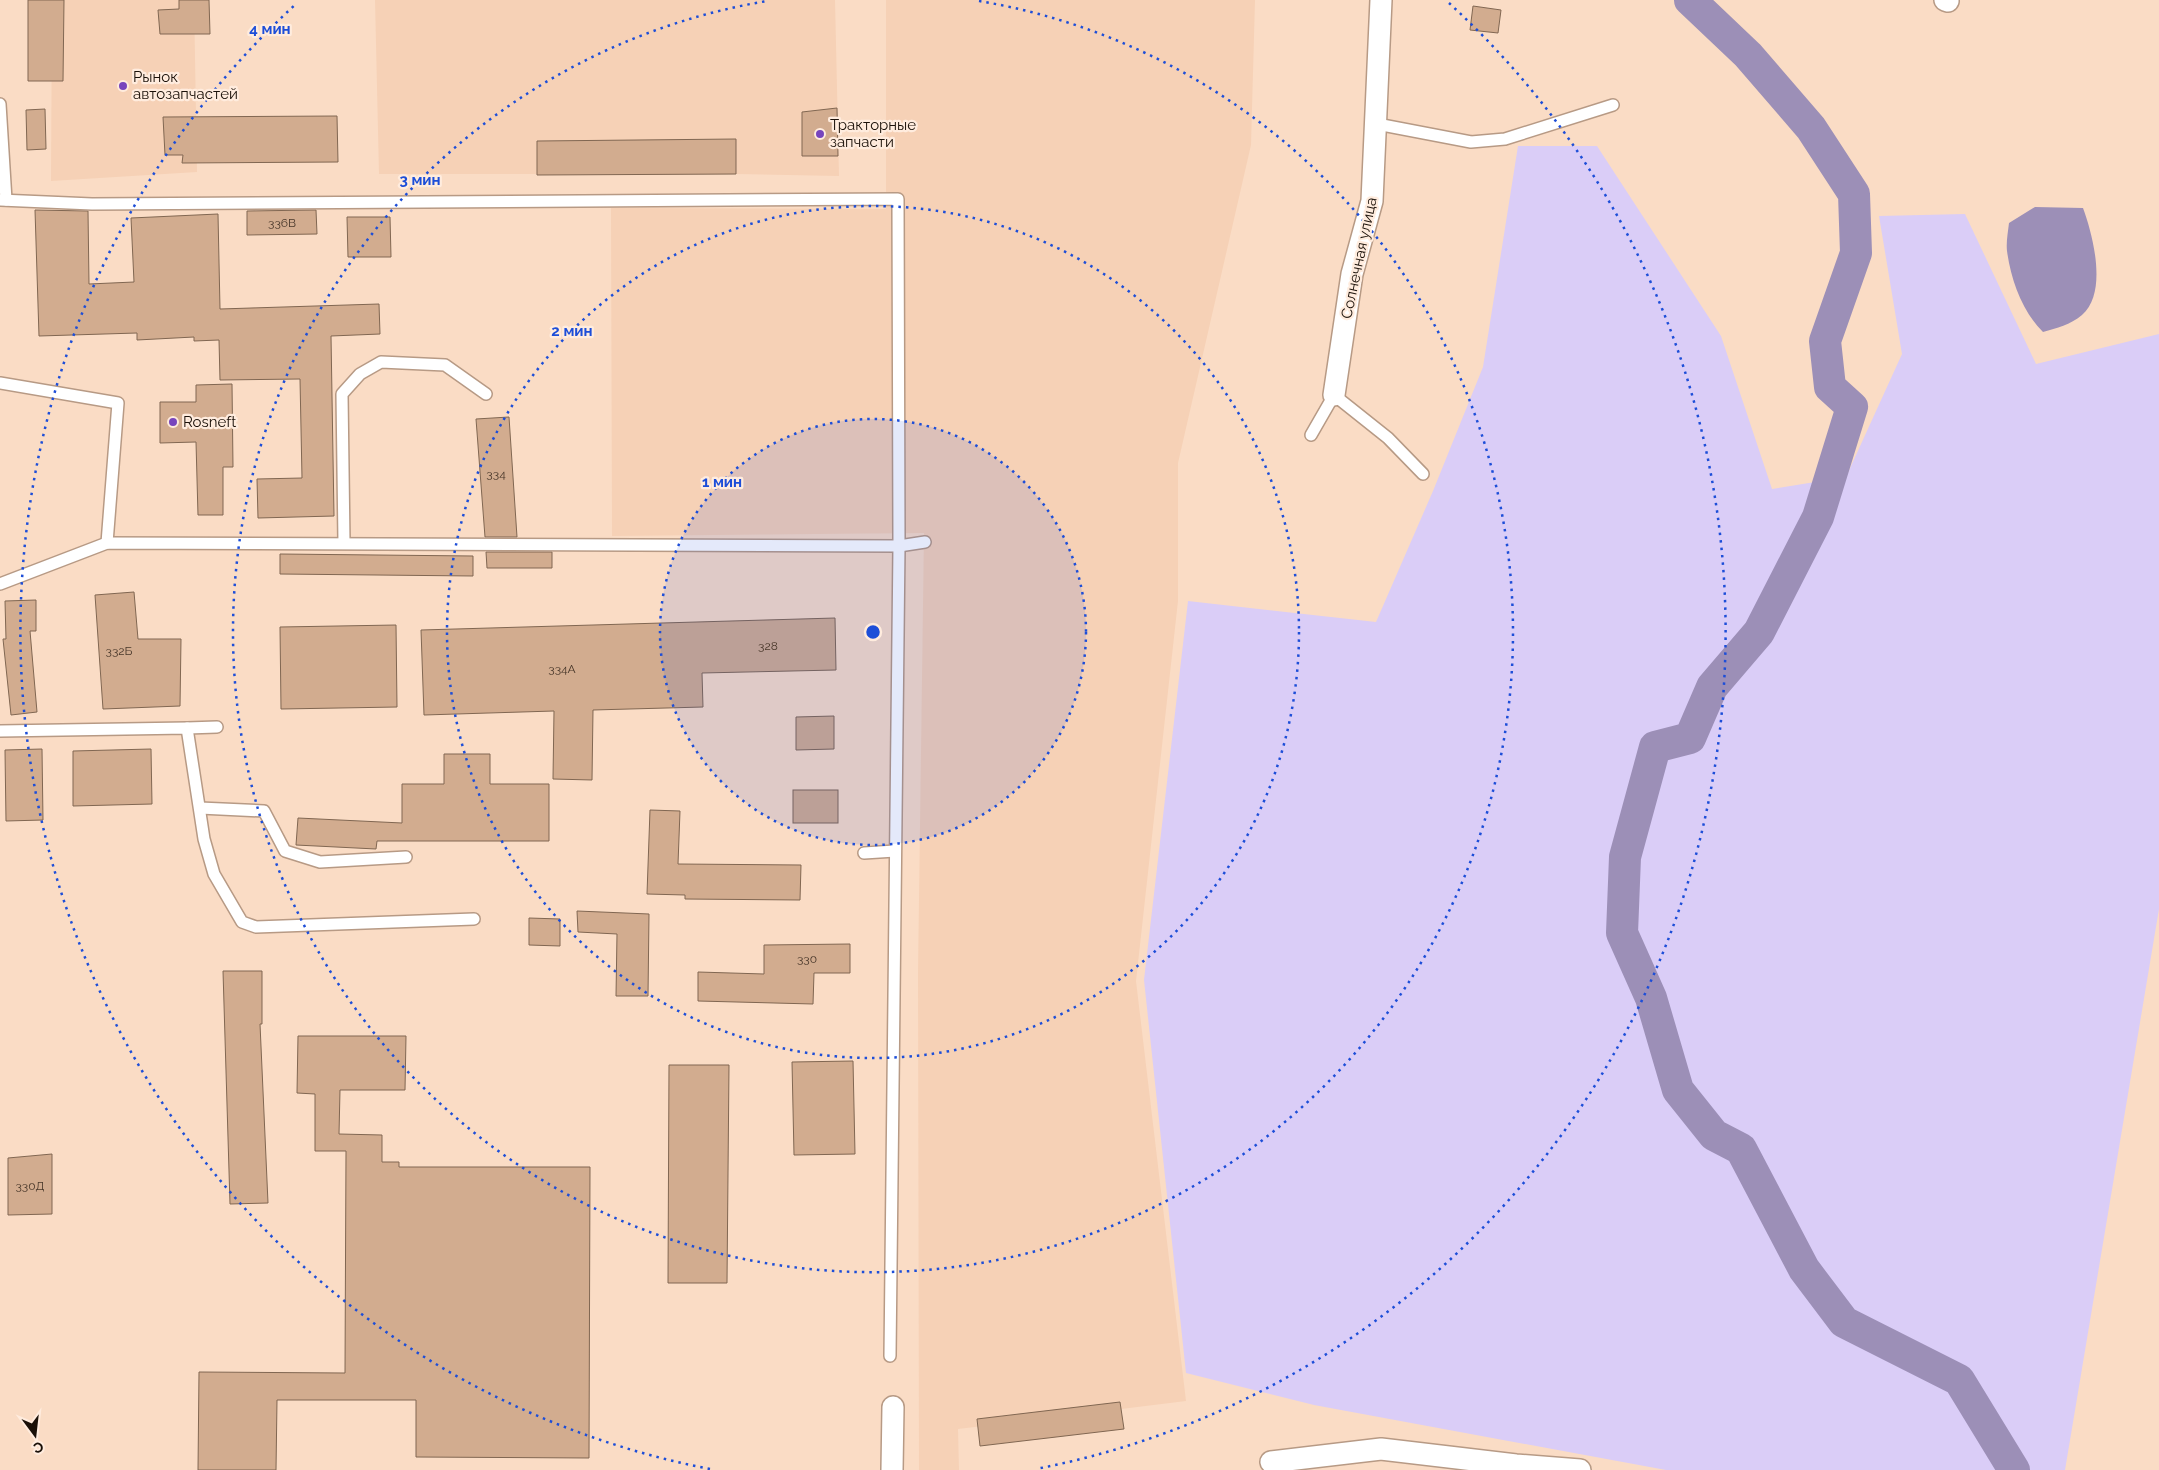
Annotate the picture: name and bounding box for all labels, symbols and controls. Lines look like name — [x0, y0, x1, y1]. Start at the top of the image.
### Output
text: 4 мин — [249, 20, 291, 38]
place label: Рынок автозапчастей — [133, 68, 238, 103]
marker: Рынок автозапчастей — [117, 80, 129, 92]
place label: Тракторные запчасти — [830, 116, 916, 151]
marker: Тракторные запчасти — [814, 128, 826, 140]
text: 3 мин — [399, 171, 441, 189]
street label: Солнечная улица — [1337, 196, 1381, 320]
house number: 336В — [268, 216, 296, 230]
text: 2 мин — [551, 322, 593, 340]
place label: Rosneft — [183, 413, 236, 431]
marker: Rosneft — [167, 416, 179, 428]
house number: 334 — [486, 467, 506, 481]
text: 1 мин — [702, 473, 742, 491]
centre of rings — [864, 623, 882, 641]
house number: 328 — [758, 639, 778, 653]
house number: 332Б — [106, 644, 133, 658]
house number: 334А — [548, 662, 576, 676]
house number: 330 — [797, 952, 817, 966]
house number: 330Д — [15, 1179, 45, 1193]
north arrow — [10, 1410, 60, 1460]
text: С — [31, 1439, 45, 1457]

